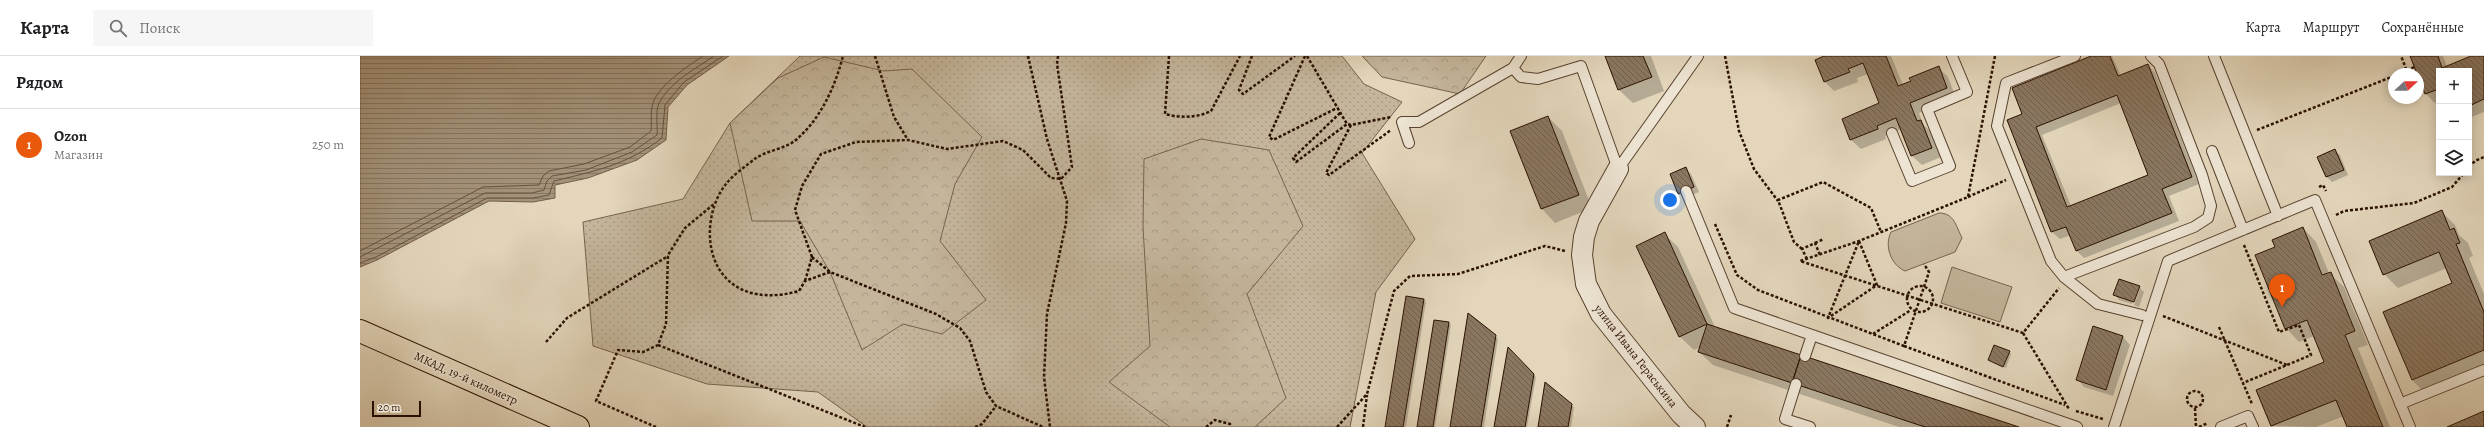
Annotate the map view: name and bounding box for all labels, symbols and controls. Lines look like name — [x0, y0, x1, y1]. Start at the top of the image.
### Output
search box — [93, 10, 373, 46]
text: Карта — [20, 15, 69, 41]
icon: search — [107, 17, 129, 39]
text: Поиск — [139, 18, 180, 38]
text: Карта — [2246, 18, 2281, 37]
text: Маршрут — [2303, 18, 2359, 37]
text: Сохранённые — [2381, 18, 2464, 37]
north arrow — [2388, 68, 2424, 104]
map controls — [2436, 68, 2472, 176]
button: + — [2436, 68, 2472, 104]
text: Рядом — [16, 71, 63, 94]
button: − — [2436, 104, 2472, 140]
text: Ozon — [54, 126, 87, 146]
text: 1 — [27, 136, 31, 153]
text: 250 m — [312, 136, 344, 153]
button: layers — [2436, 140, 2472, 176]
text: Магазин — [54, 146, 103, 163]
your location — [1660, 190, 1680, 210]
pin: 1 — [2269, 274, 2295, 307]
street label: улица Ивана Гераськина — [1590, 300, 1682, 411]
street label: МКАД, 19-й километр — [411, 348, 521, 408]
scale bar — [372, 399, 421, 418]
text: 20 m — [378, 400, 400, 415]

